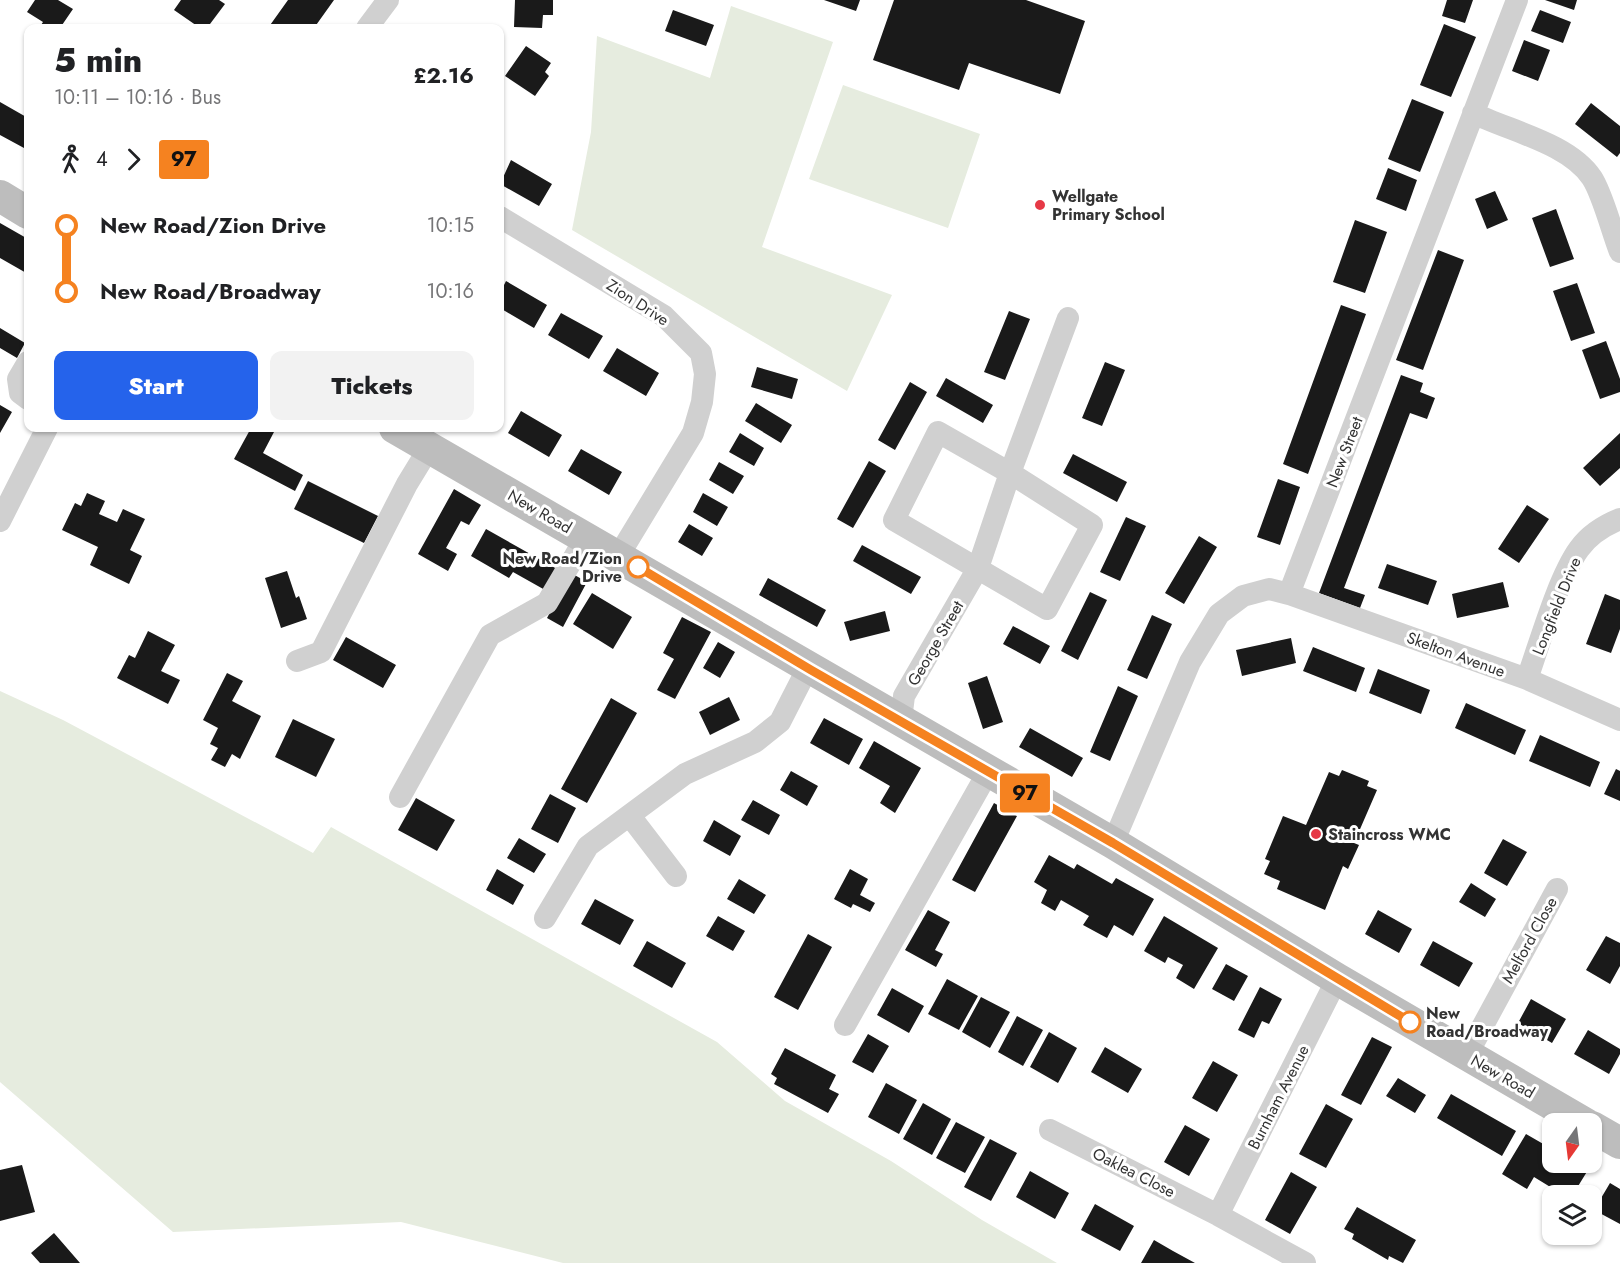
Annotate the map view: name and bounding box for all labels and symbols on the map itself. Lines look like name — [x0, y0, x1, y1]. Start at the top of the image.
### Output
place label: Wellgate Primary School — [1052, 185, 1165, 226]
marker: Wellgate Primary School — [1033, 198, 1047, 212]
street label: Zion Drive — [602, 274, 674, 331]
street label: New Street — [1320, 413, 1369, 491]
street label: New Road — [503, 484, 576, 539]
place label: New Road/Zion Drive — [502, 547, 622, 588]
street label: Longfield Drive — [1526, 554, 1587, 659]
marker: New Road/Zion Drive — [627, 556, 649, 578]
street label: George Street — [902, 596, 969, 690]
street label: Skelton Avenue — [1403, 626, 1508, 683]
line badge: 97 — [998, 774, 1052, 812]
place label: Staincross WMC — [1328, 823, 1451, 846]
marker: Staincross WMC — [1309, 827, 1323, 841]
street label: Melford Close — [1496, 893, 1563, 988]
place label: New Road/Broadway — [1426, 1002, 1549, 1043]
marker: New Road/Broadway — [1399, 1011, 1421, 1033]
street label: Burnham Avenue — [1242, 1041, 1315, 1153]
street label: New Road — [1466, 1049, 1539, 1104]
north arrow — [1542, 1113, 1602, 1173]
street label: Oaklea Close — [1089, 1142, 1179, 1203]

